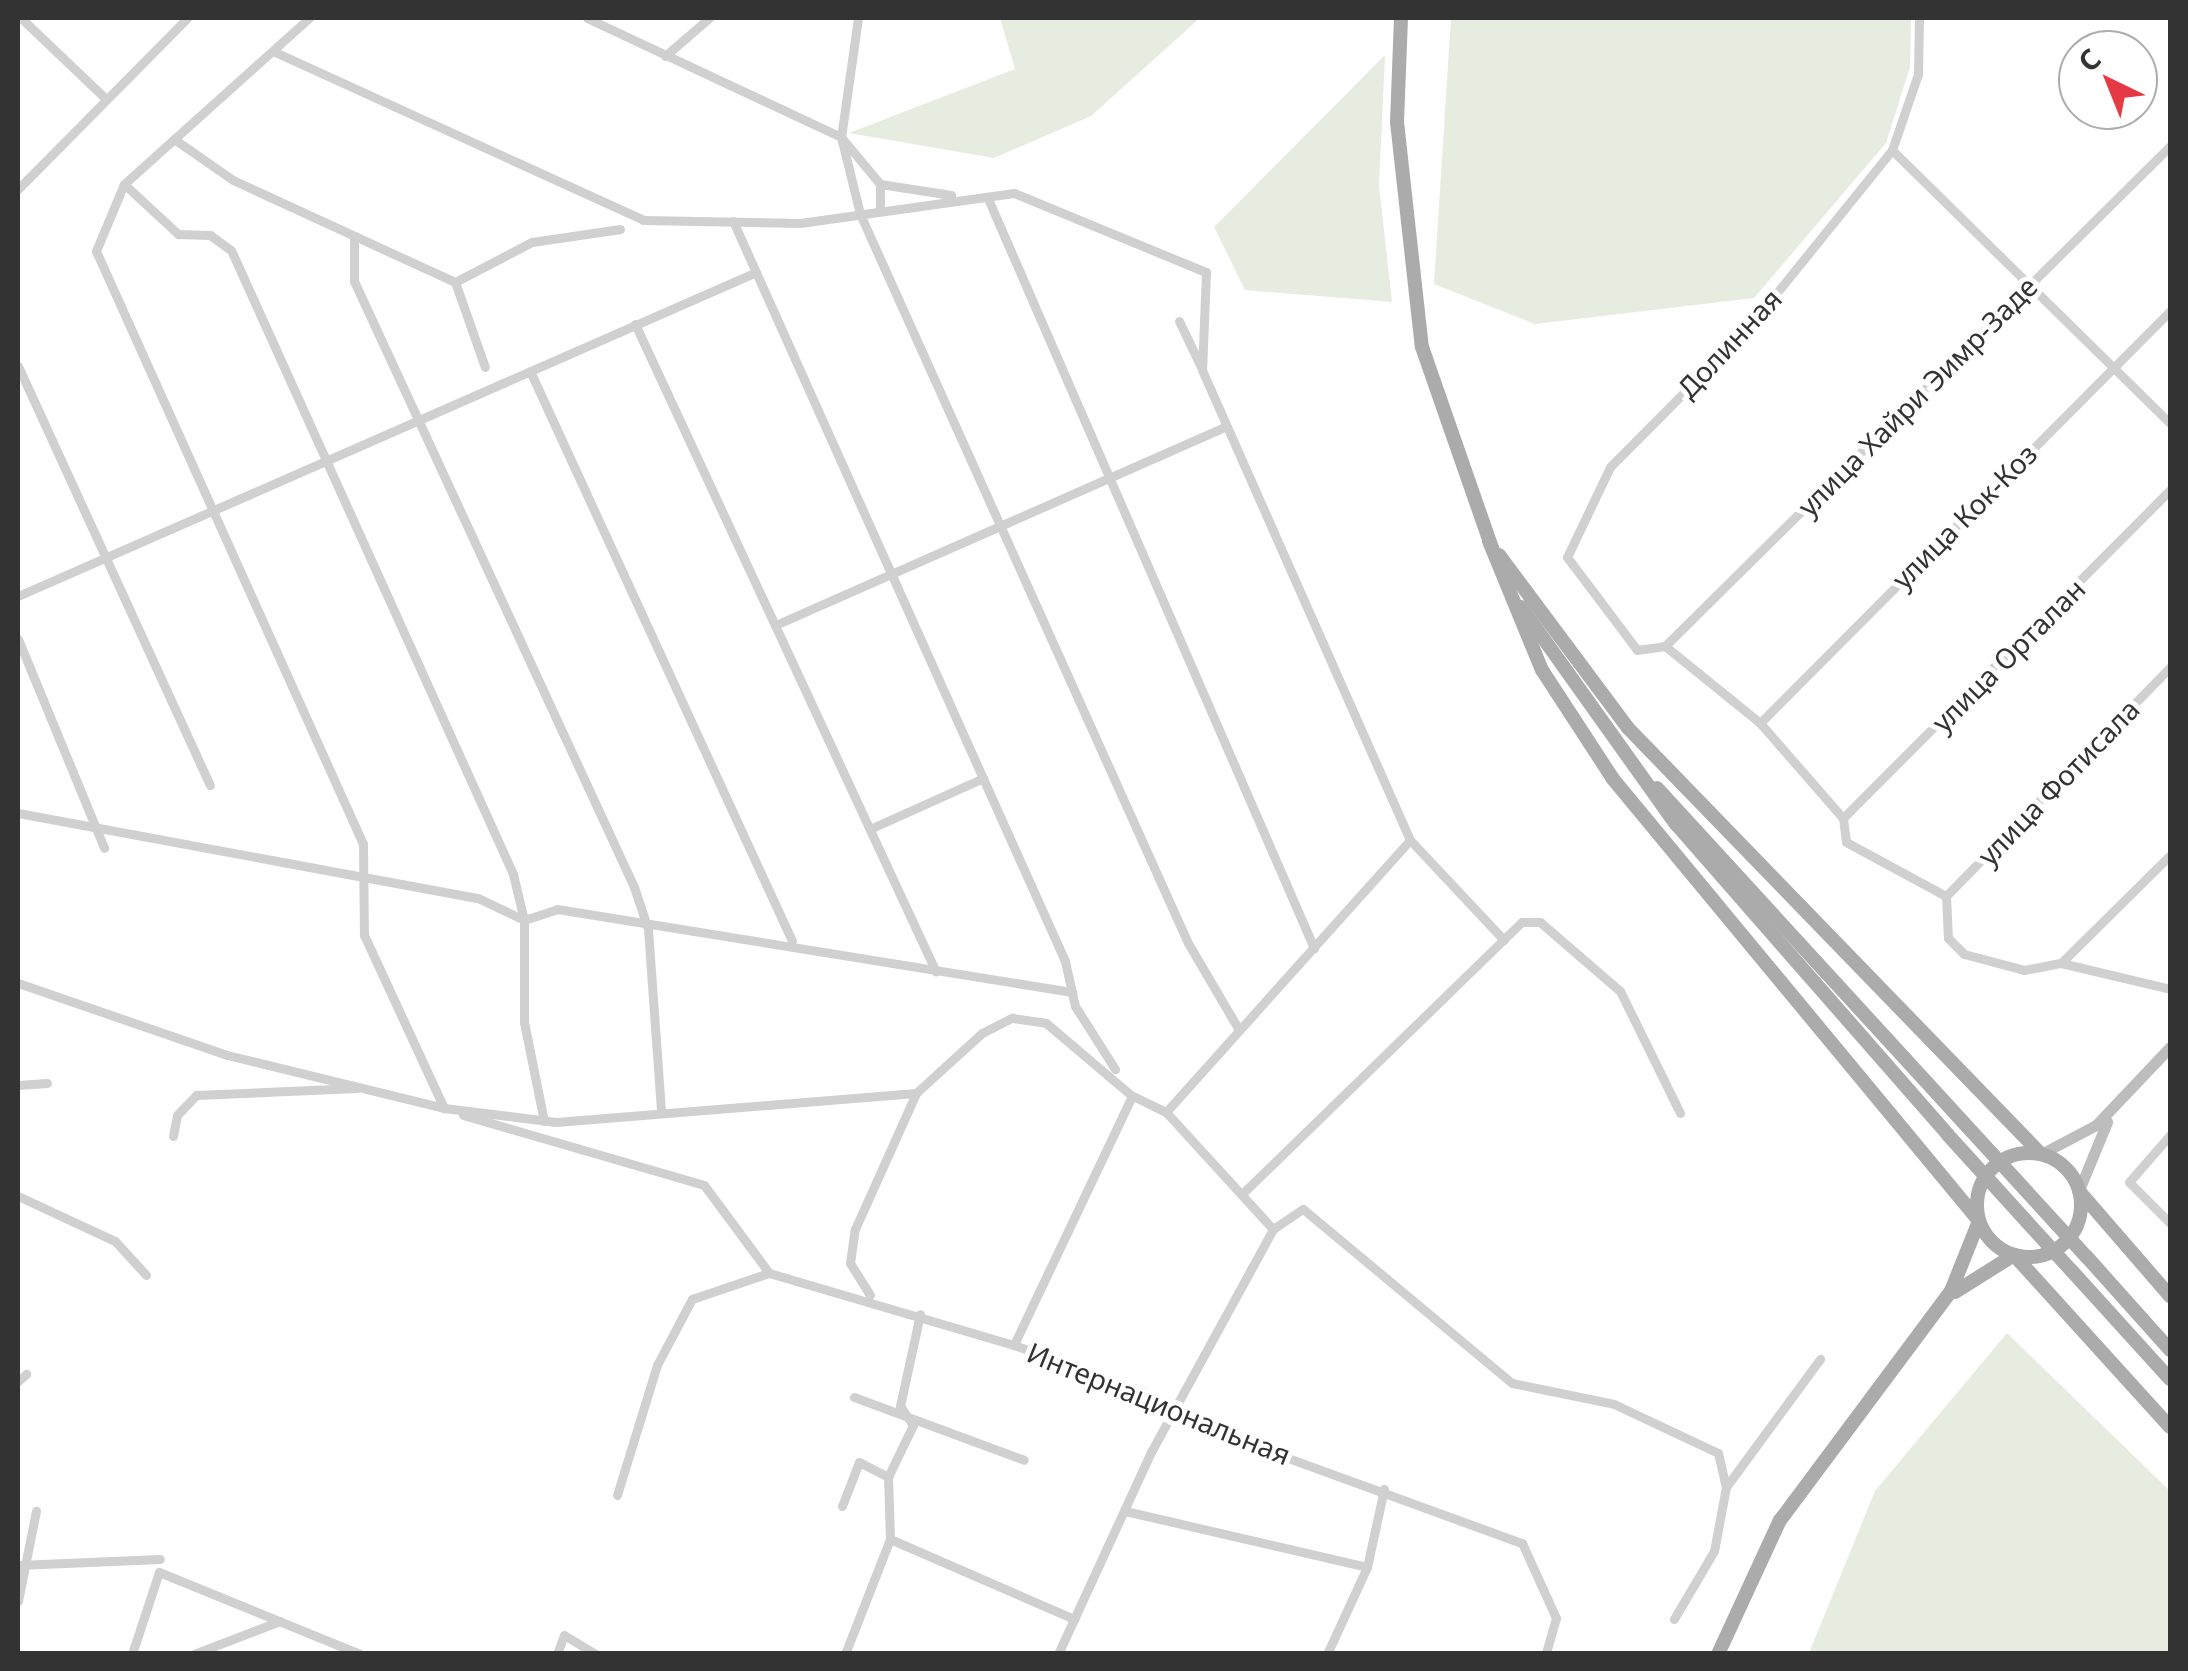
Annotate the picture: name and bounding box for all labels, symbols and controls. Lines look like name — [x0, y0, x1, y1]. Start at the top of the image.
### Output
north arrow — [2058, 30, 2158, 130]
text: С — [2069, 39, 2108, 80]
street label: улица Хайри Эимр-Заде — [1790, 269, 2044, 523]
street label: Долинная — [1670, 281, 1788, 405]
street label: улица Кок-Коз — [1885, 437, 2043, 595]
street label: улица Орталан — [1925, 572, 2091, 738]
street label: улица Фотисала — [1970, 692, 2146, 872]
street label: Интернациональная — [1023, 1335, 1295, 1471]

